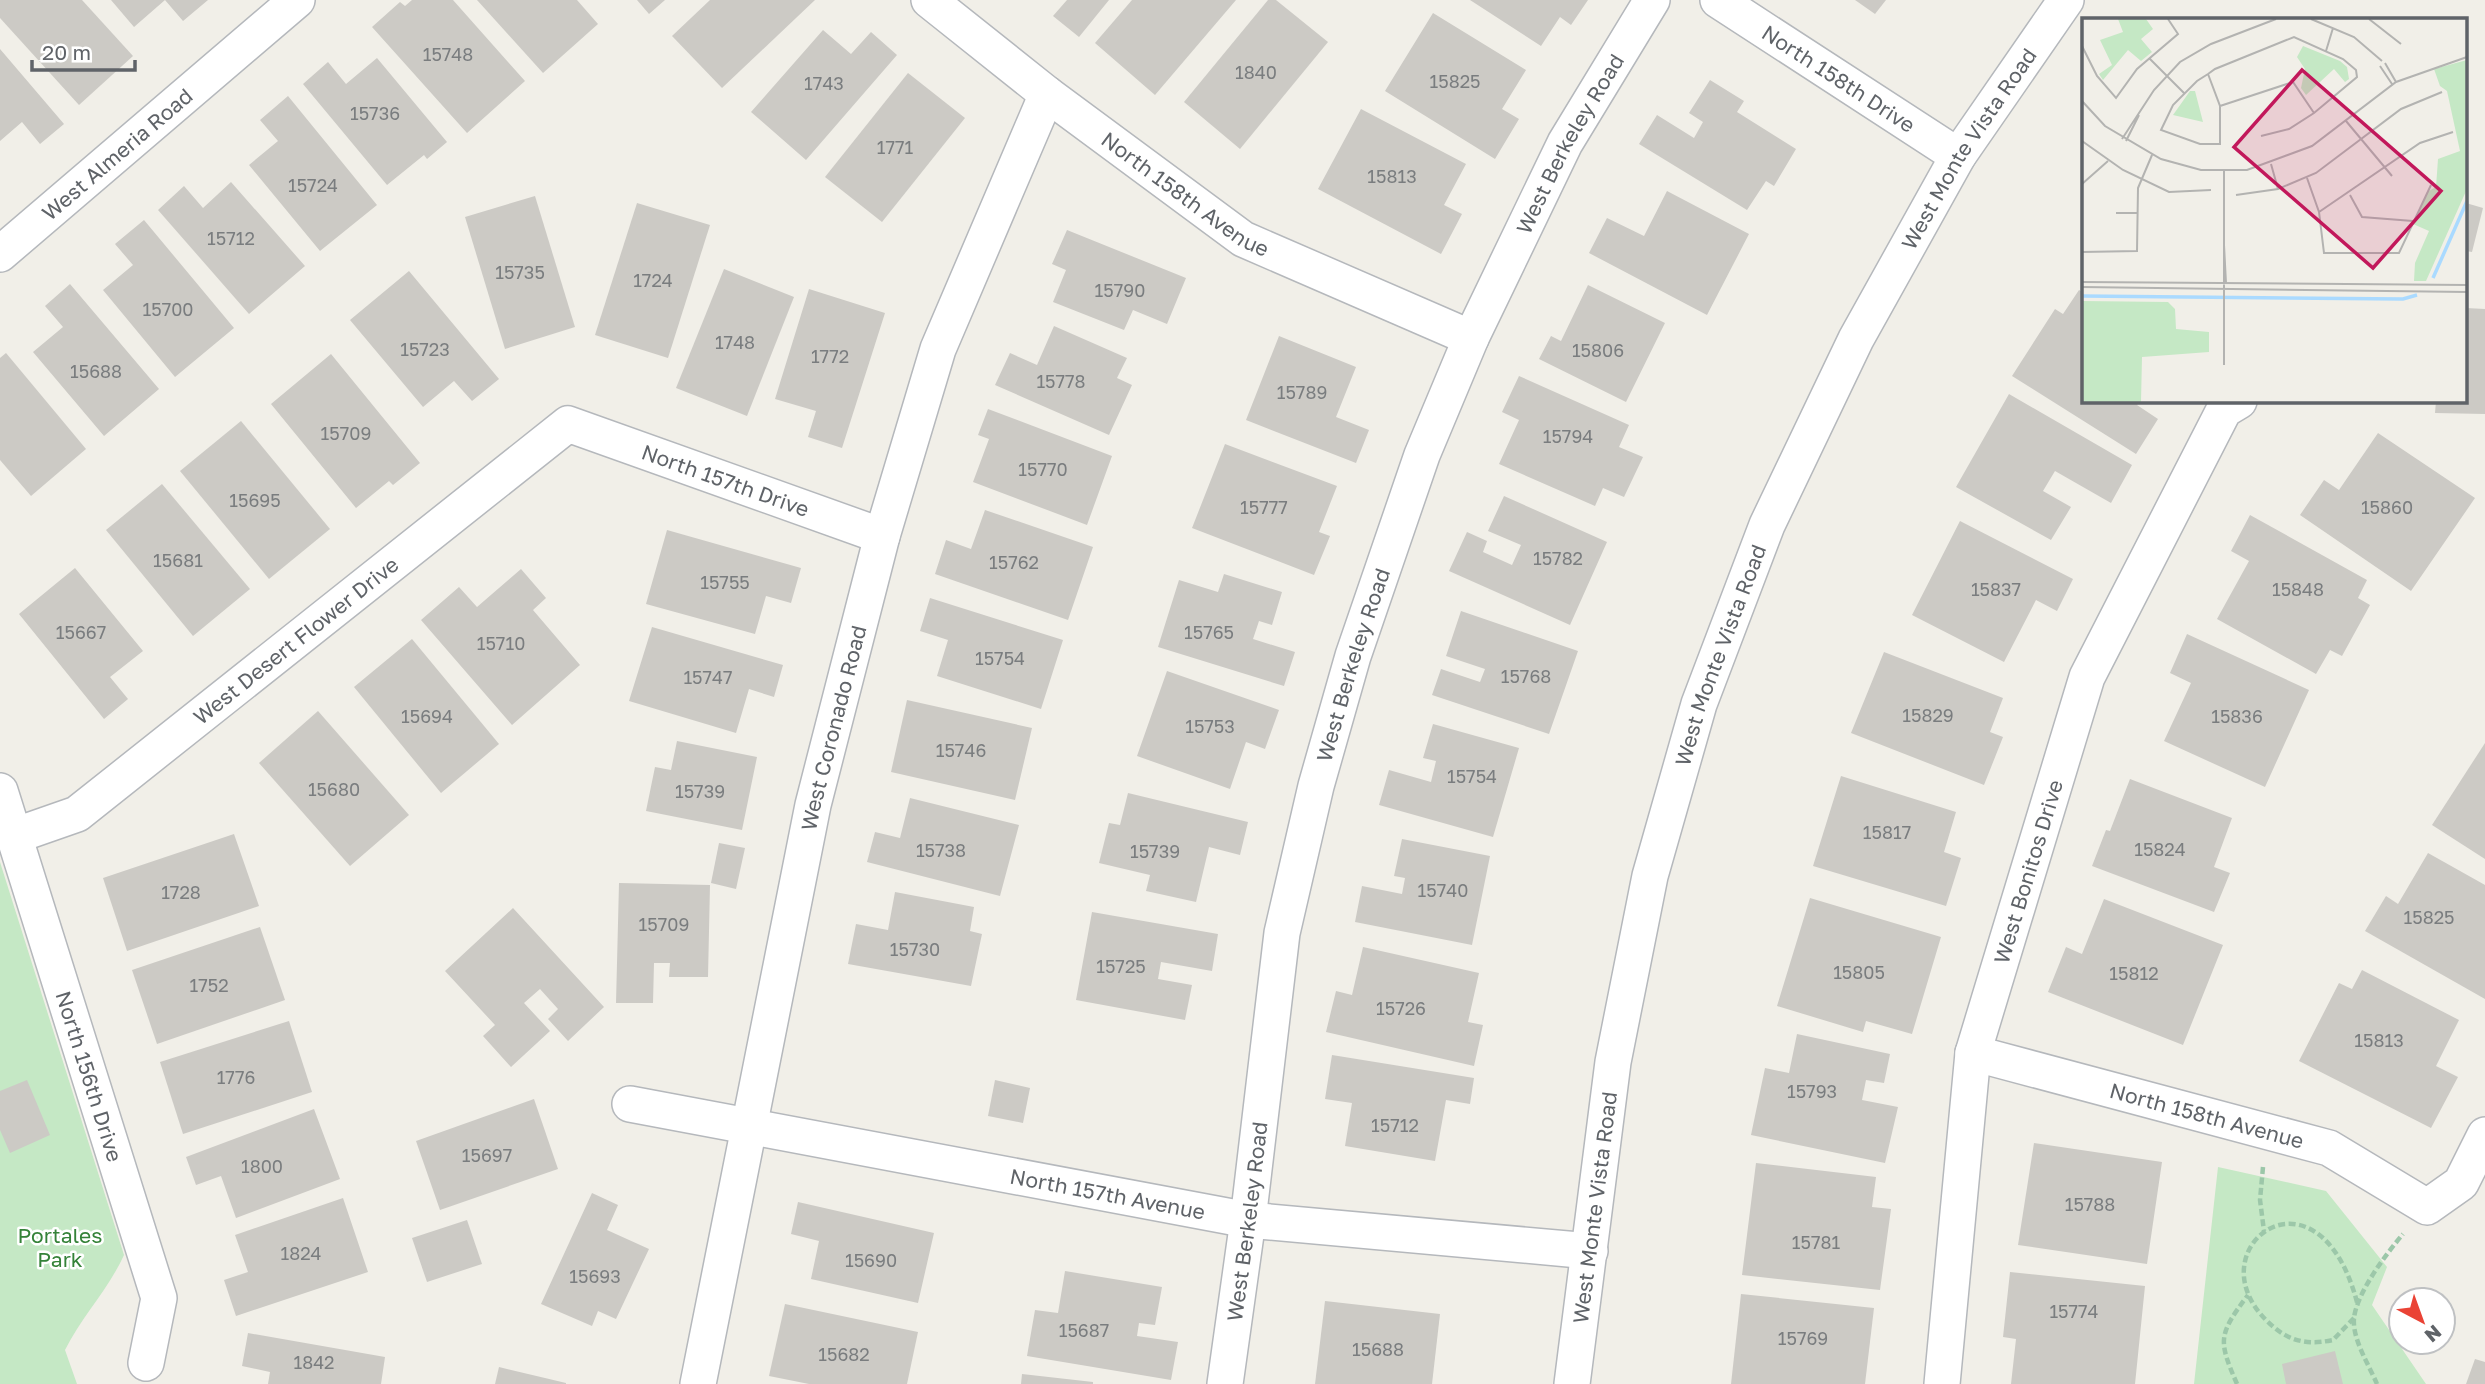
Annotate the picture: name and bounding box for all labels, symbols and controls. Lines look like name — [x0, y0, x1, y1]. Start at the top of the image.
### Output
inset map — [2082, 18, 2468, 402]
street label: North 158th Drive — [1757, 19, 1920, 138]
scale bar — [32, 28, 135, 72]
text: 20 m — [42, 39, 91, 65]
house number: 15748 — [423, 43, 473, 65]
street label: West Monte Vista Road — [1896, 43, 2042, 254]
street label: West Berkeley Road — [1510, 49, 1629, 238]
house number: 1840 — [1235, 61, 1277, 83]
house number: 15825 — [1429, 70, 1481, 92]
house number: 1743 — [804, 72, 844, 94]
street label: West Almeria Road — [36, 82, 198, 226]
house number: 15736 — [350, 102, 400, 124]
street label: North 158th Avenue — [1097, 126, 1273, 262]
house number: 1771 — [877, 136, 914, 158]
house number: 15813 — [1367, 165, 1417, 187]
house number: 15724 — [288, 174, 338, 196]
house number: 15712 — [207, 227, 255, 249]
house number: 15735 — [495, 261, 545, 283]
house number: 1724 — [633, 269, 673, 291]
house number: 15790 — [1095, 279, 1145, 301]
house number: 15700 — [142, 298, 194, 320]
house number: 1748 — [715, 331, 755, 353]
house number: 15723 — [400, 338, 450, 360]
house number: 15806 — [1572, 339, 1624, 361]
house number: 1772 — [811, 345, 849, 367]
house number: 15688 — [70, 360, 122, 382]
house number: 15778 — [1036, 370, 1086, 392]
house number: 15789 — [1277, 381, 1327, 403]
house number: 15709 — [321, 422, 371, 444]
house number: 15794 — [1543, 425, 1593, 447]
street label: North 157th Drive — [638, 438, 813, 522]
house number: 15770 — [1018, 458, 1068, 480]
house number: 15695 — [229, 489, 281, 511]
house number: 15777 — [1240, 496, 1288, 518]
house number: 15860 — [2361, 496, 2413, 518]
street label: West Monte Vista Road — [1669, 541, 1771, 769]
house number: 15782 — [1533, 547, 1583, 569]
house number: 15681 — [153, 549, 203, 571]
street label: West Desert Flower Drive — [188, 551, 404, 730]
house number: 15762 — [989, 551, 1039, 573]
street label: West Berkeley Road — [1311, 565, 1395, 765]
house number: 15755 — [700, 571, 750, 593]
house number: 15837 — [1971, 578, 2021, 600]
house number: 15848 — [2272, 578, 2324, 600]
house number: 15667 — [56, 621, 106, 643]
house number: 15765 — [1184, 621, 1234, 643]
street label: West Coronado Road — [795, 622, 872, 833]
house number: 15710 — [477, 632, 525, 654]
house number: 15754 — [975, 647, 1025, 669]
house number: 15768 — [1501, 665, 1551, 687]
house number: 15747 — [683, 666, 733, 688]
house number: 15829 — [1902, 704, 1954, 726]
house number: 15694 — [401, 705, 453, 727]
house number: 15836 — [2211, 705, 2263, 727]
house number: 15753 — [1185, 715, 1235, 737]
house number: 15746 — [936, 739, 986, 761]
house number: 15754 — [1447, 765, 1497, 787]
street label: West Bonitos Drive — [1988, 776, 2068, 967]
house number: 15680 — [308, 778, 360, 800]
house number: 15739 — [675, 780, 725, 802]
house number: 15817 — [1863, 821, 1911, 843]
house number: 15824 — [2134, 838, 2186, 860]
house number: 15738 — [916, 839, 966, 861]
house number: 15739 — [1130, 840, 1180, 862]
house number: 15740 — [1418, 879, 1468, 901]
house number: 1728 — [161, 881, 201, 903]
house number: 15825 — [2403, 906, 2455, 928]
house number: 15709 — [639, 913, 689, 935]
house number: 15730 — [890, 938, 940, 960]
house number: 15725 — [1096, 955, 1146, 977]
house number: 15805 — [1833, 961, 1885, 983]
house number: 15812 — [2109, 962, 2159, 984]
house number: 1752 — [189, 974, 229, 996]
street label: North 156th Drive — [51, 988, 128, 1165]
house number: 15726 — [1376, 997, 1426, 1019]
house number: 15813 — [2354, 1029, 2404, 1051]
house number: 1776 — [217, 1066, 255, 1088]
street label: North 158th Avenue — [2107, 1077, 2307, 1154]
house number: 15793 — [1787, 1080, 1837, 1102]
street label: West Monte Vista Road — [1567, 1090, 1622, 1325]
house number: 15712 — [1371, 1114, 1419, 1136]
street label: West Berkeley Road — [1221, 1120, 1273, 1323]
house number: 15697 — [462, 1144, 512, 1166]
house number: 1800 — [241, 1155, 283, 1177]
street label: North 157th Avenue — [1008, 1163, 1207, 1225]
house number: 15788 — [2065, 1193, 2115, 1215]
park label: Portales Park — [18, 1222, 102, 1272]
house number: 15781 — [1792, 1231, 1840, 1253]
house number: 1824 — [280, 1242, 322, 1264]
house number: 15690 — [845, 1249, 897, 1271]
house number: 15693 — [569, 1265, 621, 1287]
north arrow — [2387, 1286, 2457, 1356]
house number: 15774 — [2049, 1300, 2099, 1322]
house number: 15687 — [1059, 1319, 1109, 1341]
text: N — [2420, 1321, 2446, 1348]
house number: 15769 — [1778, 1327, 1828, 1349]
house number: 15688 — [1352, 1338, 1404, 1360]
house number: 15682 — [818, 1343, 870, 1365]
house number: 1842 — [293, 1351, 335, 1373]

